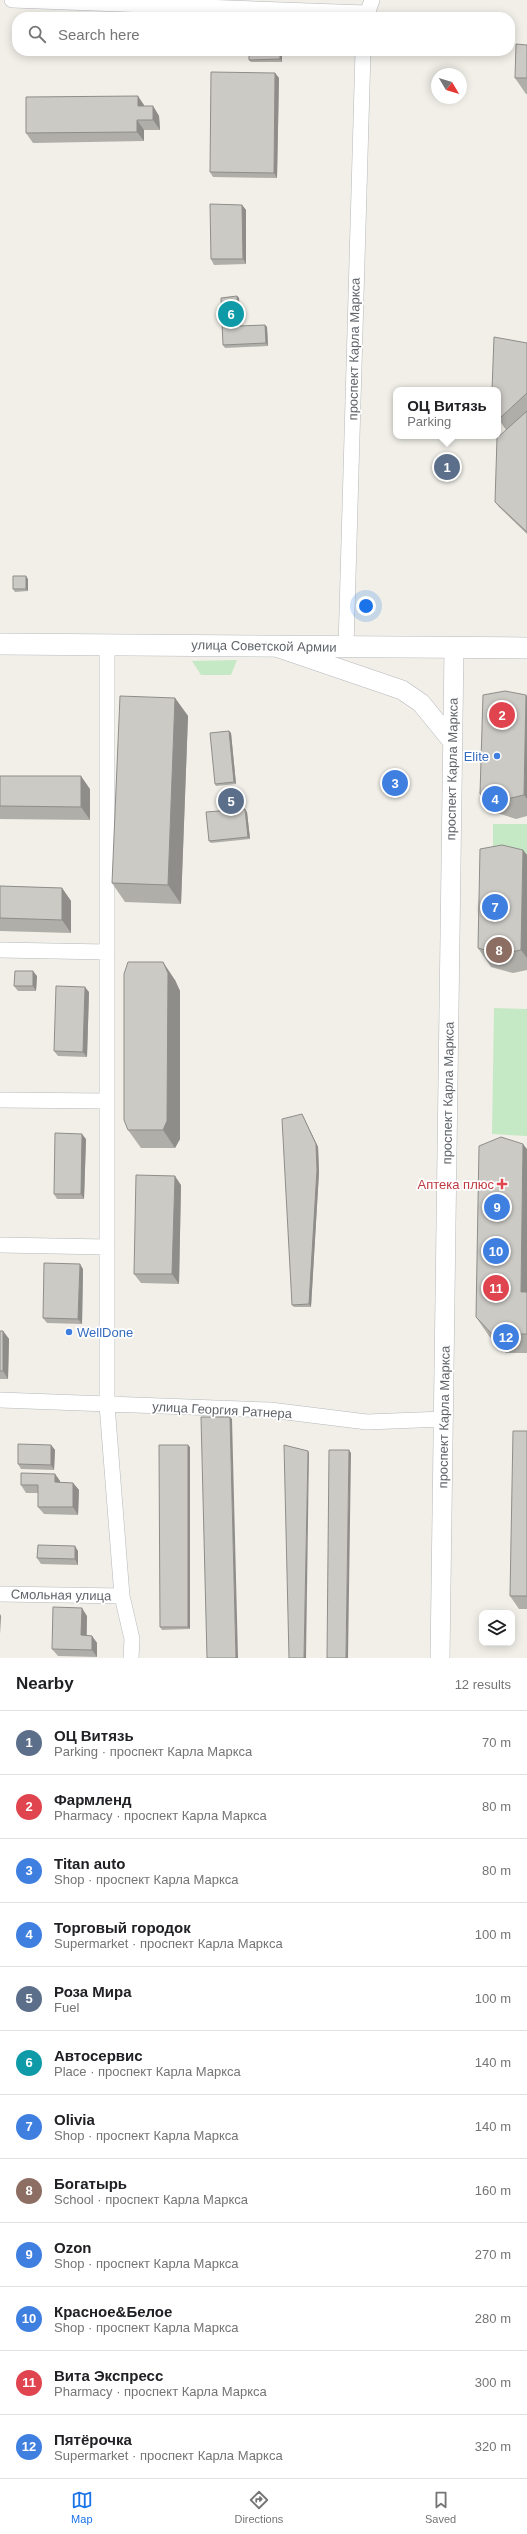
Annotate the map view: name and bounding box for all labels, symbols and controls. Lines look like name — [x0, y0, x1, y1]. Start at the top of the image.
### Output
search box — [12, 12, 515, 56]
icon: search — [26, 23, 48, 45]
text: Search here — [58, 26, 140, 43]
north arrow — [431, 68, 467, 104]
street label: проспект Карла Маркса — [345, 277, 363, 420]
pin: 6 — [218, 299, 244, 329]
popup — [393, 387, 501, 439]
text: ОЦ Витязь — [407, 397, 487, 414]
text: Parking — [407, 414, 451, 429]
pin: 1 — [434, 452, 460, 482]
your location — [356, 596, 376, 616]
street label: улица Советской Армии — [191, 637, 337, 655]
street label: проспект Карла Маркса — [443, 697, 461, 840]
pin: 2 — [489, 700, 515, 730]
place label: Elite — [464, 749, 489, 764]
marker: Elite — [492, 751, 502, 761]
pin: 3 — [382, 768, 408, 798]
pin: 4 — [482, 784, 508, 814]
pin: 5 — [218, 786, 244, 816]
pin: 7 — [482, 892, 508, 922]
pin: 8 — [486, 935, 512, 965]
street label: проспект Карла Маркса — [439, 1021, 457, 1164]
place label: Аптека плюс — [418, 1177, 494, 1192]
marker: Аптека плюс — [497, 1179, 507, 1189]
pin: 9 — [484, 1192, 510, 1222]
pin: 10 — [483, 1236, 509, 1266]
pin: 11 — [483, 1273, 509, 1303]
pin: 12 — [493, 1322, 519, 1352]
place label: WellDone — [77, 1325, 133, 1340]
marker: WellDone — [64, 1327, 74, 1337]
street label: проспект Карла Маркса — [435, 1345, 453, 1488]
street label: улица Георгия Ратнера — [152, 1399, 293, 1421]
street label: Смольная улица — [11, 1587, 112, 1603]
map controls — [479, 1610, 515, 1646]
button: layers — [479, 1610, 515, 1646]
text: Nearby — [16, 1674, 74, 1693]
text: 12 results — [455, 1677, 511, 1692]
text: ОЦ Витязь — [54, 1727, 134, 1744]
text: 1 — [25, 1735, 33, 1750]
text: 70 m — [482, 1735, 511, 1750]
text: Parking · проспект Карла Маркса — [54, 1744, 252, 1759]
text: Фармленд — [54, 1791, 131, 1808]
text: 2 — [25, 1799, 33, 1814]
text: 80 m — [482, 1799, 511, 1814]
text: Pharmacy · проспект Карла Маркса — [54, 1808, 267, 1823]
text: Titan auto — [54, 1855, 125, 1872]
text: 3 — [25, 1863, 33, 1878]
text: 80 m — [482, 1863, 511, 1878]
text: Shop · проспект Карла Маркса — [54, 1872, 239, 1887]
text: Торговый городок — [54, 1919, 191, 1936]
text: 4 — [25, 1927, 33, 1942]
text: 100 m — [475, 1927, 511, 1942]
text: Supermarket · проспект Карла Маркса — [54, 1936, 283, 1951]
text: Роза Мира — [54, 1983, 132, 2000]
text: 5 — [25, 1991, 33, 2006]
text: 100 m — [475, 1991, 511, 2006]
text: Fuel — [54, 2000, 79, 2015]
text: Автосервис — [54, 2047, 143, 2064]
text: 6 — [25, 2055, 33, 2070]
text: 140 m — [475, 2055, 511, 2070]
text: Place · проспект Карла Маркса — [54, 2064, 241, 2079]
text: Olivia — [54, 2111, 95, 2128]
text: 7 — [25, 2119, 33, 2134]
text: 140 m — [475, 2119, 511, 2134]
text: Shop · проспект Карла Маркса — [54, 2128, 239, 2143]
text: Богатырь — [54, 2175, 127, 2192]
text: 8 — [25, 2183, 33, 2198]
text: 160 m — [475, 2183, 511, 2198]
text: School · проспект Карла Маркса — [54, 2192, 248, 2207]
text: Ozon — [54, 2239, 92, 2256]
text: 9 — [25, 2247, 33, 2262]
text: 270 m — [475, 2247, 511, 2262]
text: Shop · проспект Карла Маркса — [54, 2256, 239, 2271]
text: Красное&Белое — [54, 2303, 172, 2320]
text: 10 — [22, 2311, 36, 2326]
text: 280 m — [475, 2311, 511, 2326]
text: Shop · проспект Карла Маркса — [54, 2320, 239, 2335]
text: Вита Экспресс — [54, 2367, 163, 2384]
text: 11 — [22, 2375, 36, 2390]
text: 300 m — [475, 2375, 511, 2390]
text: Pharmacy · проспект Карла Маркса — [54, 2384, 267, 2399]
text: Пятёрочка — [54, 2431, 132, 2448]
text: 12 — [22, 2439, 36, 2454]
text: 320 m — [475, 2439, 511, 2454]
text: Supermarket · проспект Карла Маркса — [54, 2448, 283, 2463]
tab: Map — [71, 2489, 93, 2525]
tab: Directions — [234, 2489, 283, 2525]
tab: Saved — [425, 2489, 456, 2525]

